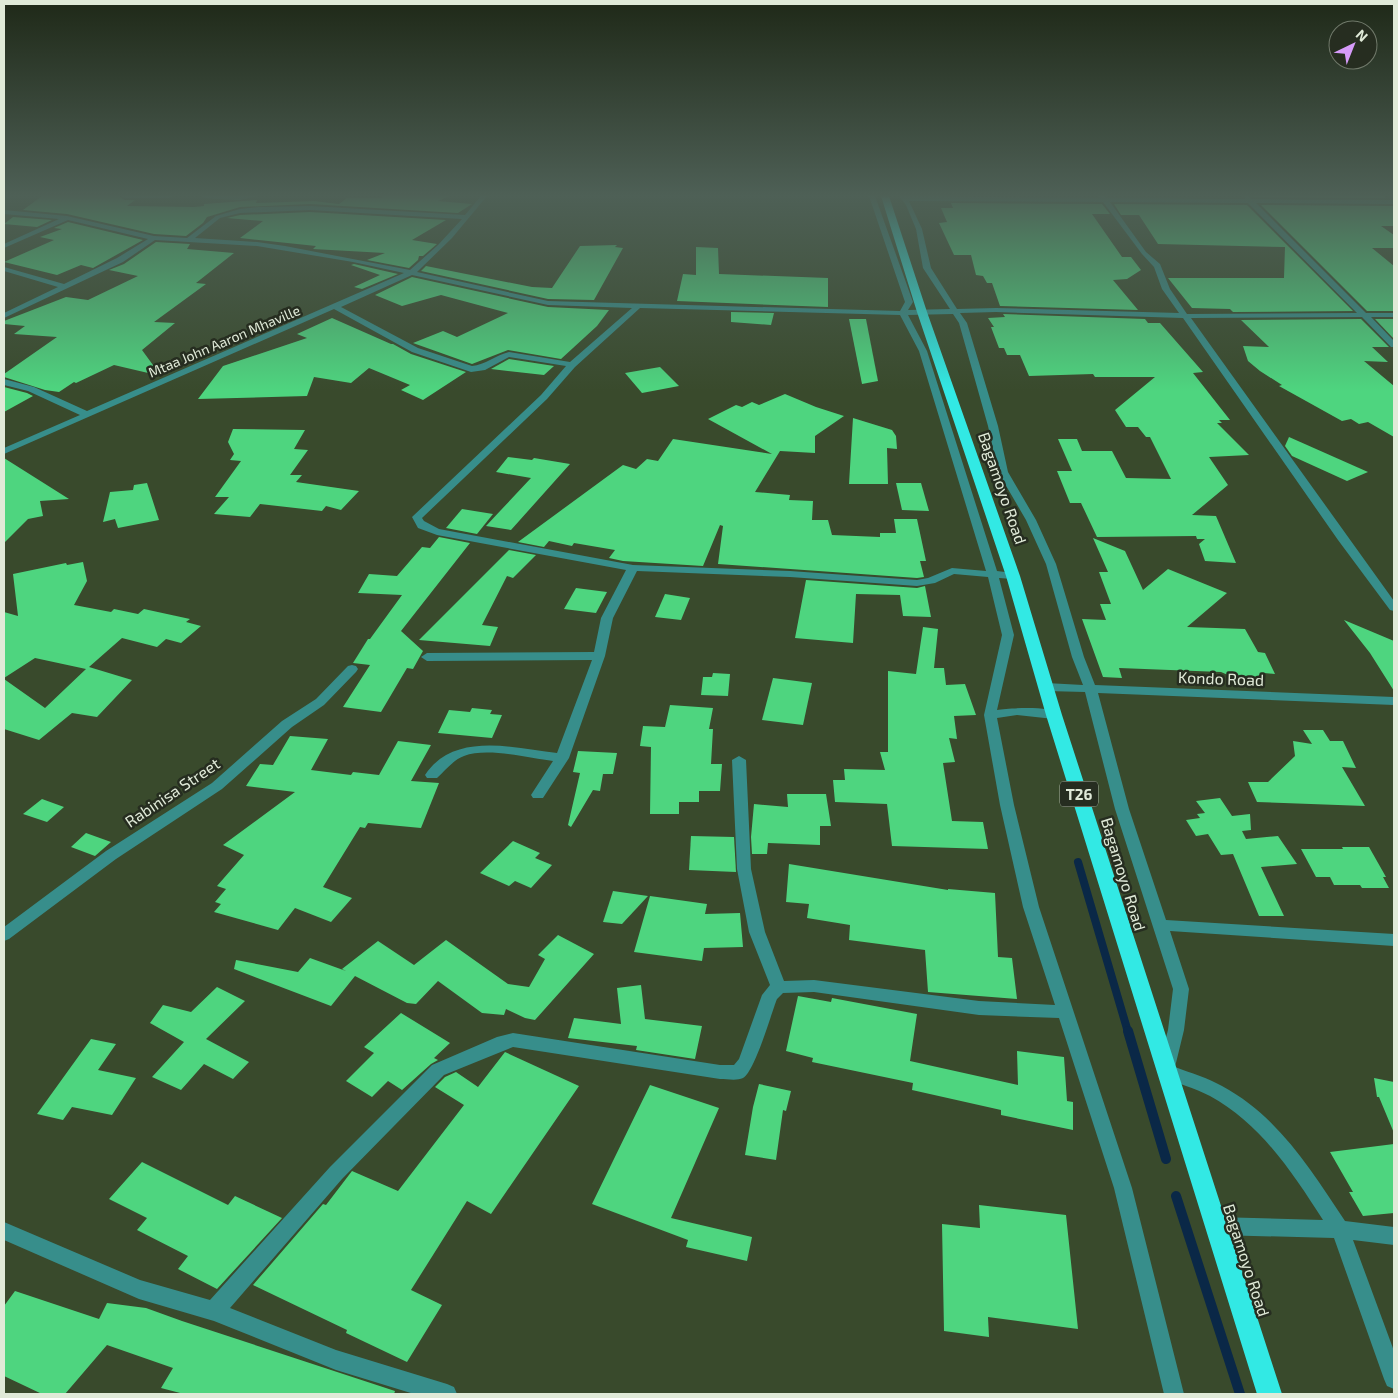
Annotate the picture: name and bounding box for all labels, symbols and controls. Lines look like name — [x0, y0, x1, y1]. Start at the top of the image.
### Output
north arrow — [1328, 20, 1378, 70]
text: N — [1353, 25, 1372, 45]
street label: Mtaa John Aaron Mhaville — [145, 301, 303, 381]
street label: Bagamoyo Road — [975, 429, 1031, 547]
street label: Kondo Road — [1178, 667, 1264, 689]
street label: Rabinisa Street — [121, 753, 223, 831]
road number: T26 — [1060, 782, 1098, 806]
street label: Bagamoyo Road — [1098, 815, 1150, 933]
street label: Bagamoyo Road — [1220, 1201, 1274, 1319]

